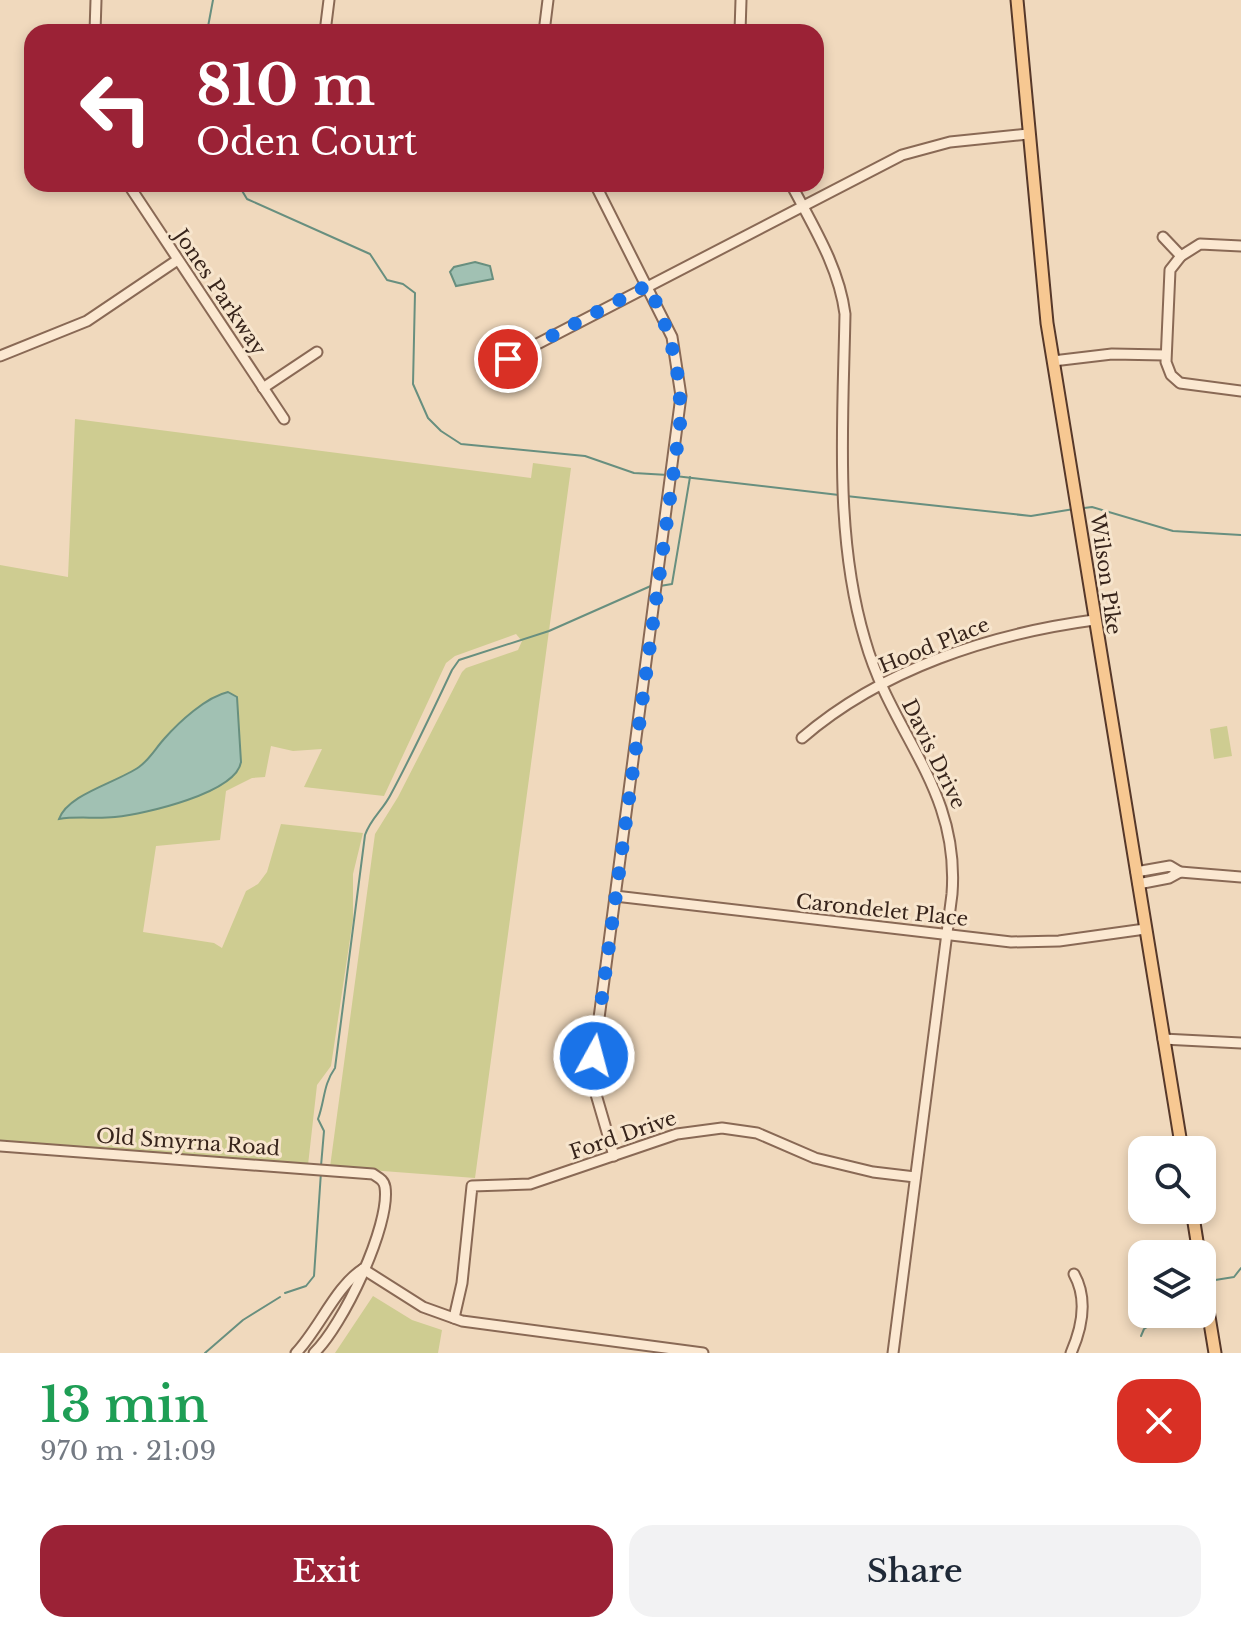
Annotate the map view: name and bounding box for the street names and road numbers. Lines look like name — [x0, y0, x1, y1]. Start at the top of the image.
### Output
street label: Jones Parkway — [167, 222, 271, 360]
street label: Wilson Pike — [1085, 511, 1126, 636]
street label: Hood Place — [875, 612, 993, 678]
street label: Davis Drive — [897, 695, 971, 813]
street label: Carondelet Place — [795, 889, 969, 931]
street label: Ford Drive — [566, 1106, 680, 1164]
street label: Old Smyrna Road — [95, 1124, 281, 1160]

